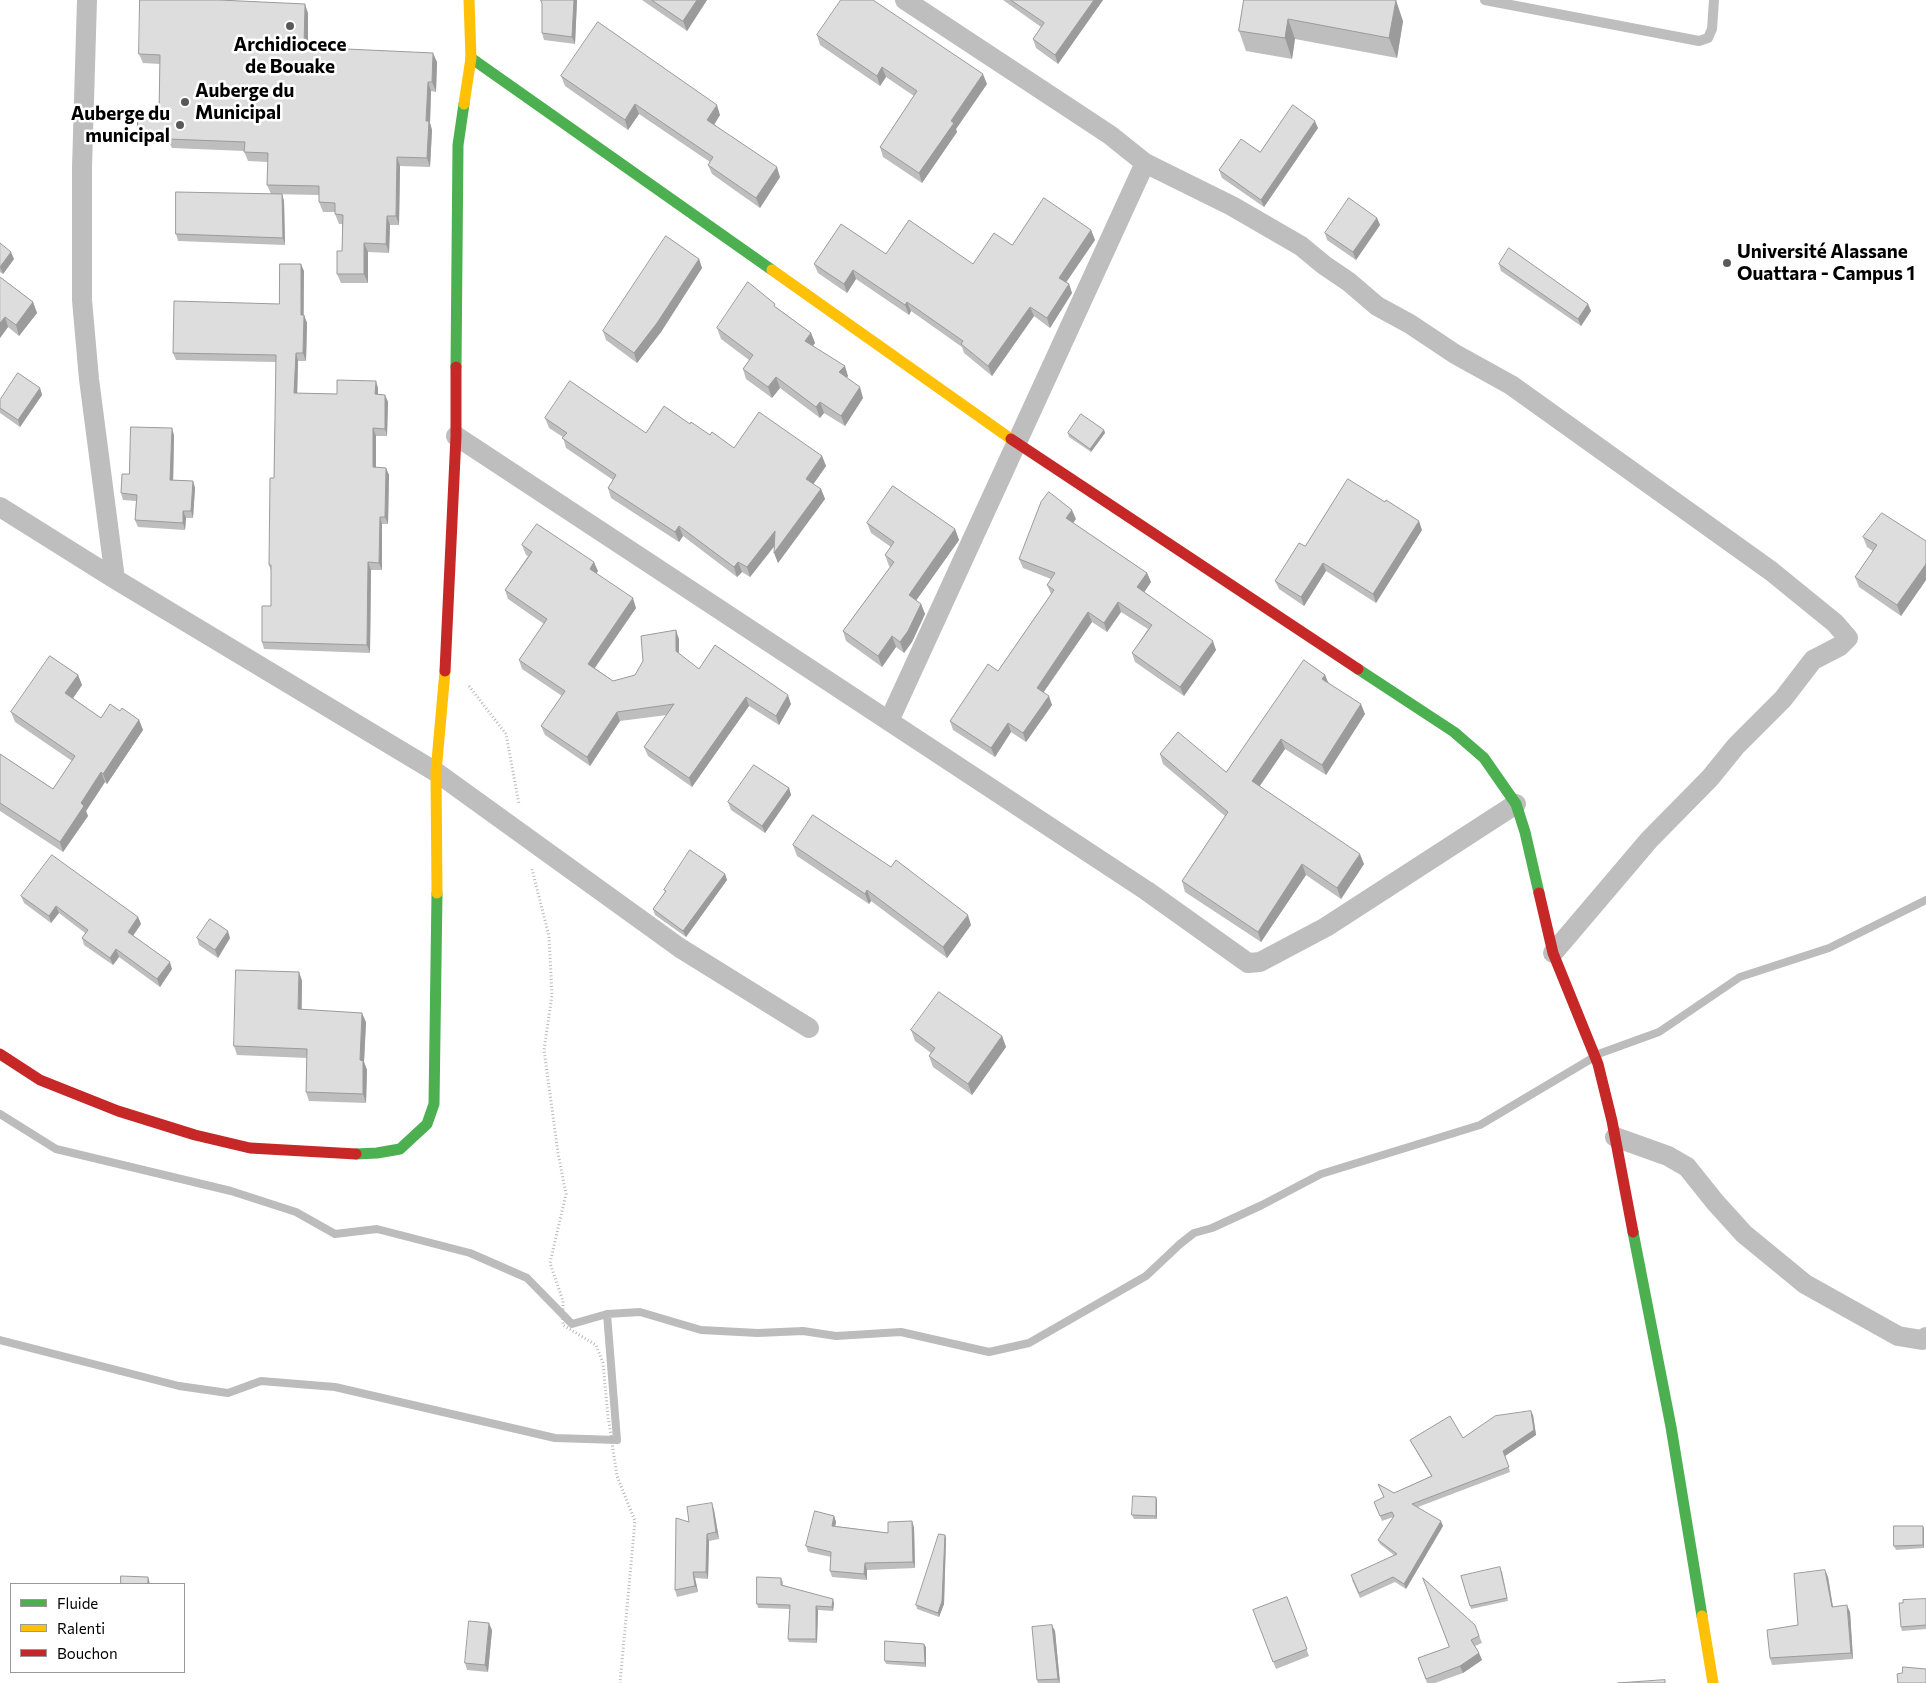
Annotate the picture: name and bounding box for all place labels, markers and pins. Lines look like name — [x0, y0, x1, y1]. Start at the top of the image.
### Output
marker: Archidiocece de Bouake — [284, 20, 296, 32]
place label: Archidiocece de Bouake — [234, 34, 346, 78]
place label: Auberge du Municipal — [195, 80, 294, 124]
marker: Auberge du Municipal — [179, 96, 191, 108]
place label: Auberge du municipal — [71, 103, 170, 147]
marker: Auberge du municipal — [174, 119, 186, 131]
place label: Université Alassane Ouattara - Campus 1 — [1737, 241, 1915, 285]
marker: Université Alassane Ouattara - Campus 1 — [1721, 257, 1733, 269]

